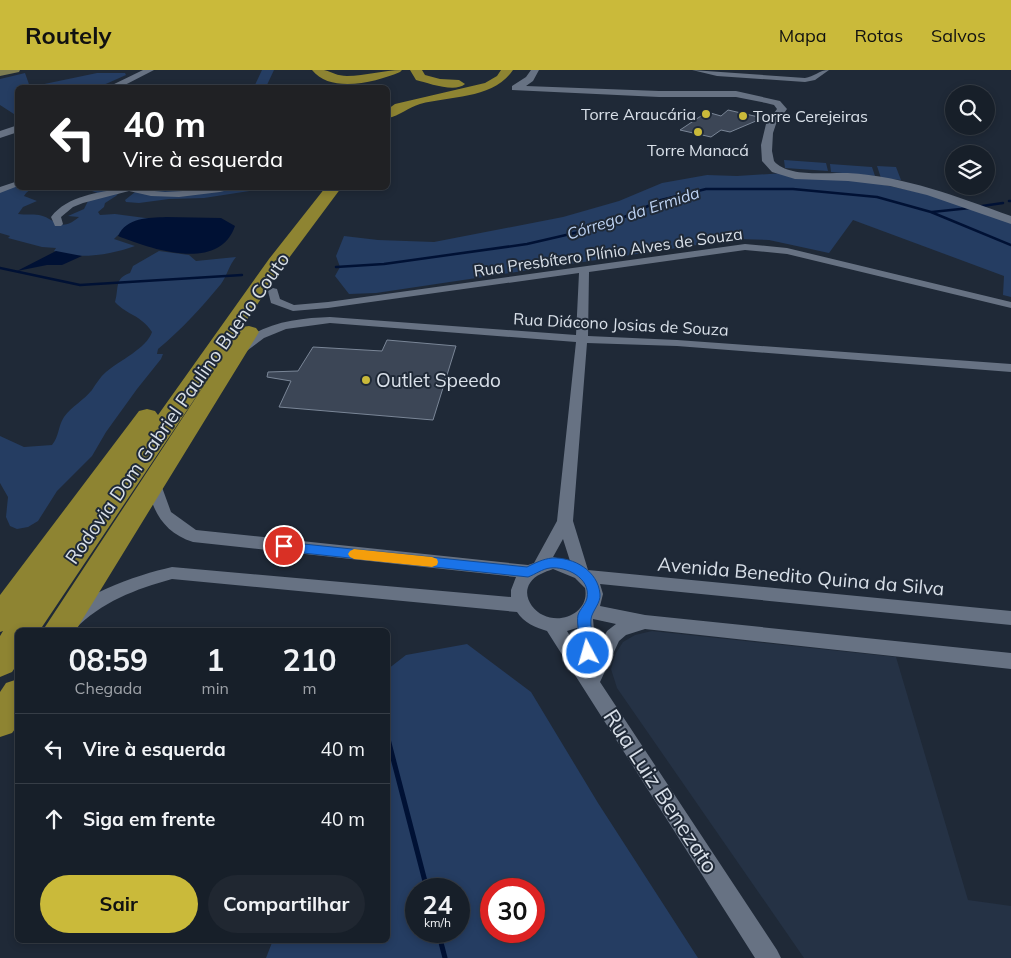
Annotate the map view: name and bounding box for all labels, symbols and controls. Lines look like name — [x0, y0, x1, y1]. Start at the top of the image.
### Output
text: Routely — [25, 20, 111, 50]
text: Mapa — [779, 24, 827, 47]
text: Rotas — [855, 24, 903, 47]
text: Salvos — [931, 24, 986, 47]
map controls — [945, 85, 995, 195]
button: search — [945, 85, 995, 135]
text: 40 m — [123, 102, 206, 146]
place label: Torre Araucária — [581, 104, 696, 124]
icon: left — [40, 105, 105, 170]
place label: Torre Cerejeiras — [753, 106, 868, 126]
marker: Torre Araucária — [700, 108, 712, 120]
marker: Torre Cerejeiras — [737, 110, 749, 122]
marker: Torre Manacá — [692, 126, 704, 138]
place label: Torre Manacá — [647, 140, 749, 160]
text: Vire à esquerda — [123, 145, 283, 173]
button: layers — [945, 145, 995, 195]
water label: Córrego da Ermida — [564, 182, 702, 244]
street label: Rua Presbítero Plínio Alves de Souza — [472, 223, 744, 281]
street label: Rodovia Dom Gabriel Paulino Bueno Couto — [60, 248, 294, 568]
street label: Rua Diácono Josias de Souza — [513, 308, 729, 340]
place label: Outlet Speedo — [376, 368, 501, 392]
marker: Outlet Speedo — [360, 374, 372, 386]
pin — [263, 525, 305, 567]
icon: arrive — [270, 532, 298, 560]
street label: Avenida Benedito Quina da Silva — [657, 552, 945, 600]
position arrow — [561, 626, 613, 678]
text: 08:59 — [69, 641, 148, 679]
text: 1 — [206, 641, 224, 679]
text: 210 — [282, 641, 336, 679]
text: Chegada — [75, 678, 142, 698]
text: min — [202, 678, 229, 698]
text: m — [302, 678, 316, 698]
street label: Rua Luiz Benezato — [597, 704, 725, 878]
icon: left — [40, 735, 68, 763]
text: Vire à esquerda — [83, 737, 226, 761]
text: 40 m — [321, 737, 365, 761]
icon: ahead — [40, 805, 68, 833]
text: Siga em frente — [83, 807, 215, 831]
text: 40 m — [321, 807, 365, 831]
button: Sair — [40, 875, 198, 933]
button: Compartilhar — [208, 875, 365, 933]
speed limit sign: 30 — [480, 878, 545, 943]
text: 24 — [422, 889, 453, 920]
text: km/h — [424, 915, 451, 930]

